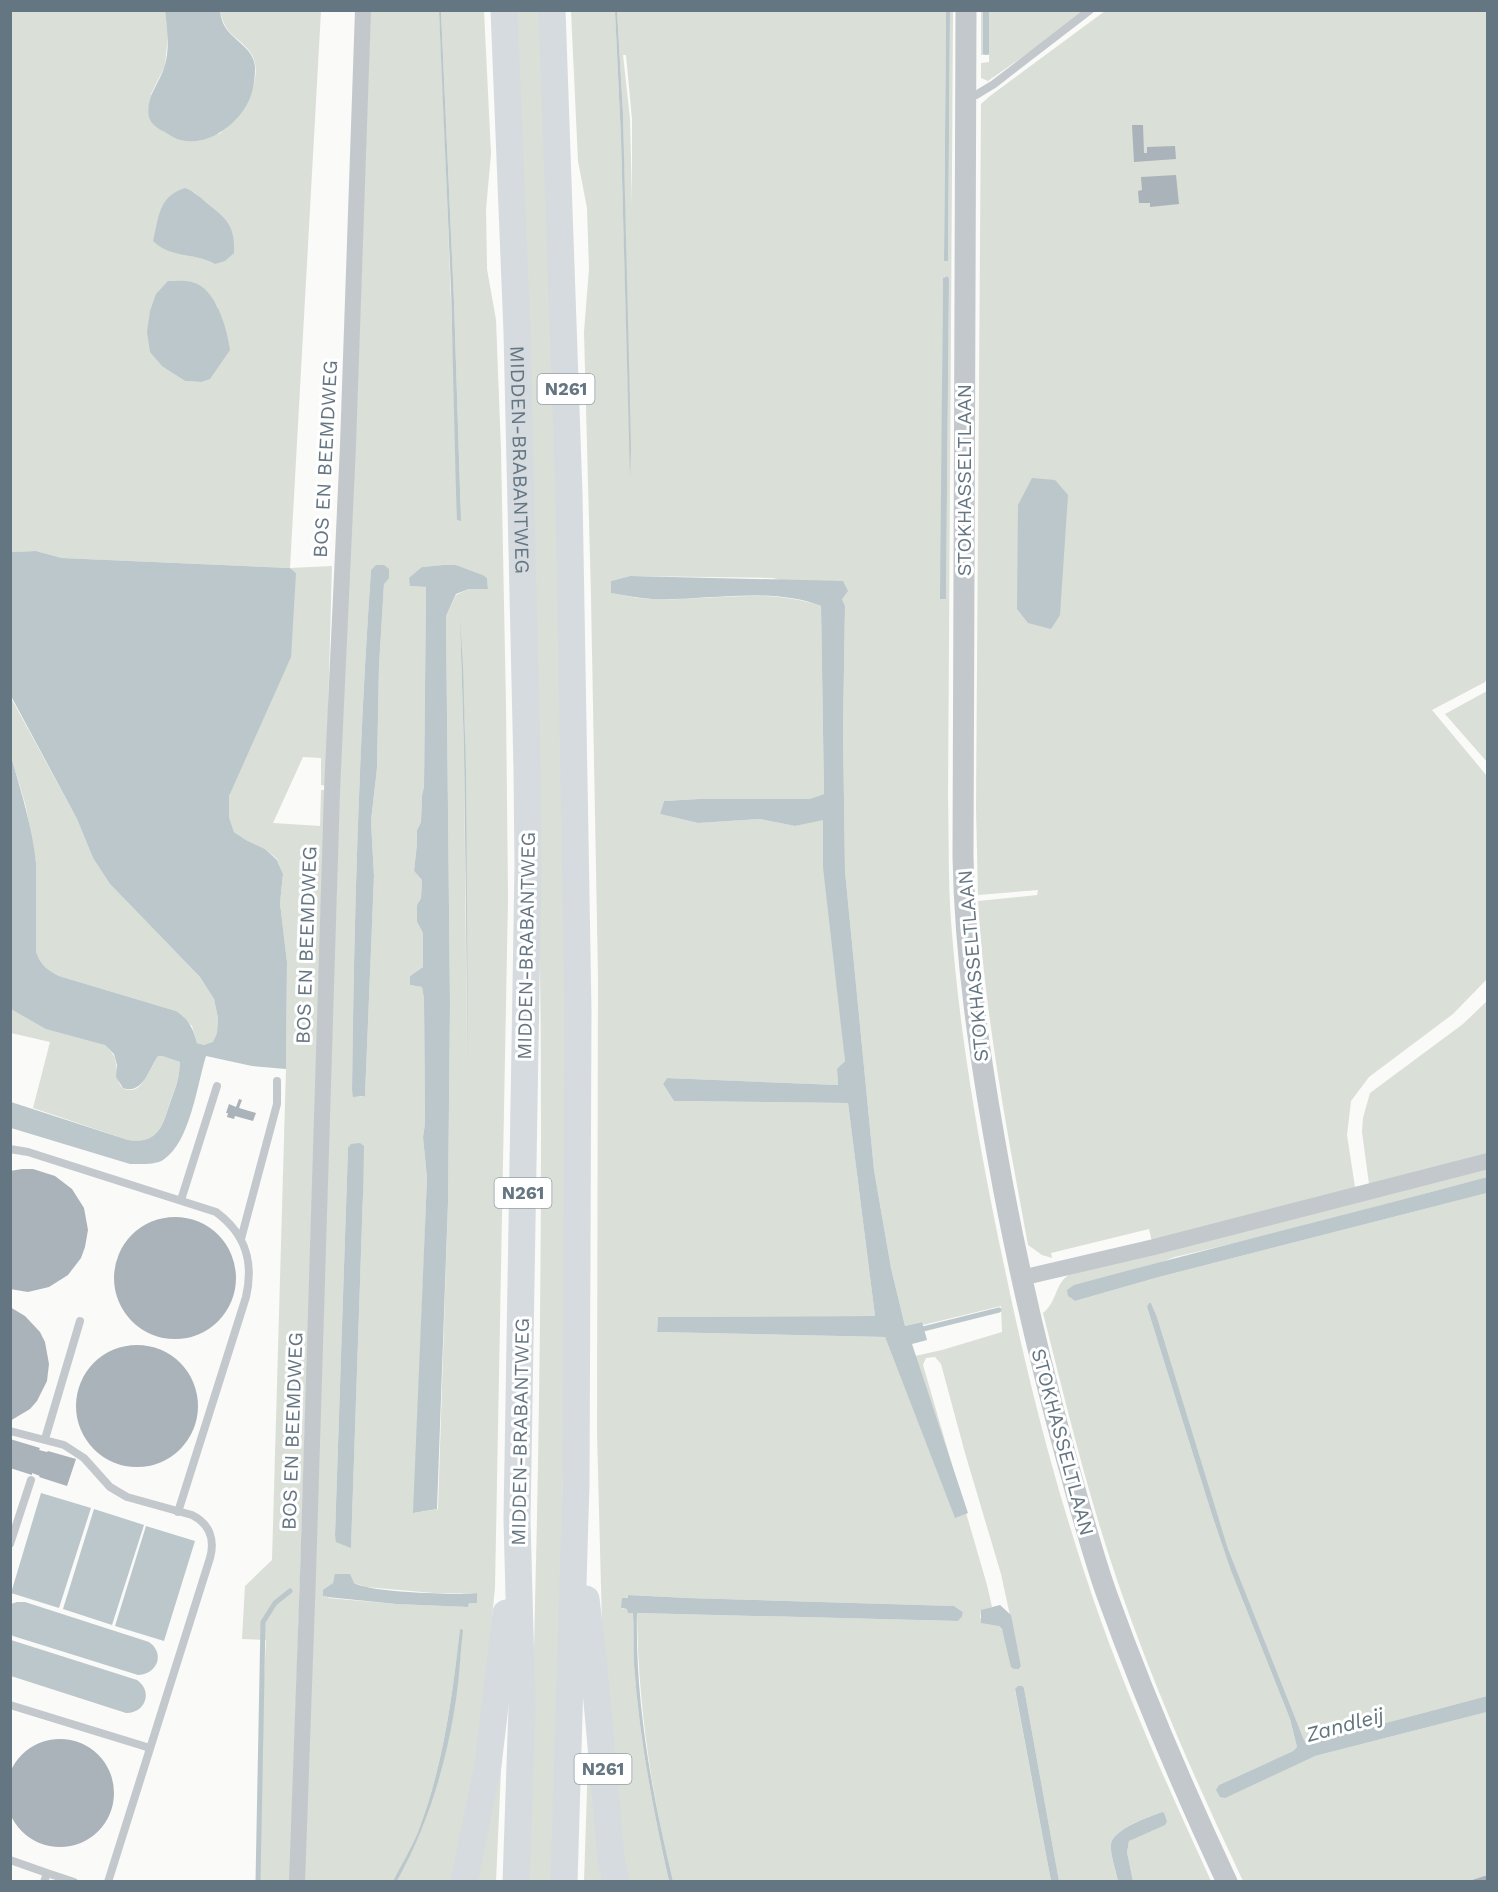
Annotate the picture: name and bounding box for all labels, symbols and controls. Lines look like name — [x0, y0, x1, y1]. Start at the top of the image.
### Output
street label: MIDDEN-BRABANTWEG — [505, 345, 535, 574]
street label: BOS EN BEEMDWEG — [308, 360, 342, 558]
road number: N261 — [538, 374, 594, 404]
street label: STOKHASSELTLAAN — [952, 384, 976, 576]
street label: MIDDEN-BRABANTWEG — [512, 832, 540, 1060]
street label: BOS EN BEEMDWEG — [291, 846, 321, 1044]
street label: STOKHASSELTLAAN — [953, 869, 993, 1063]
road number: N261 — [494, 1178, 552, 1208]
street label: MIDDEN-BRABANTWEG — [506, 1318, 534, 1546]
street label: BOS EN BEEMDWEG — [277, 1332, 307, 1530]
street label: STOKHASSELTLAAN — [1026, 1346, 1100, 1538]
water label: Zandleij — [1302, 1702, 1387, 1747]
road number: N261 — [574, 1754, 632, 1784]

